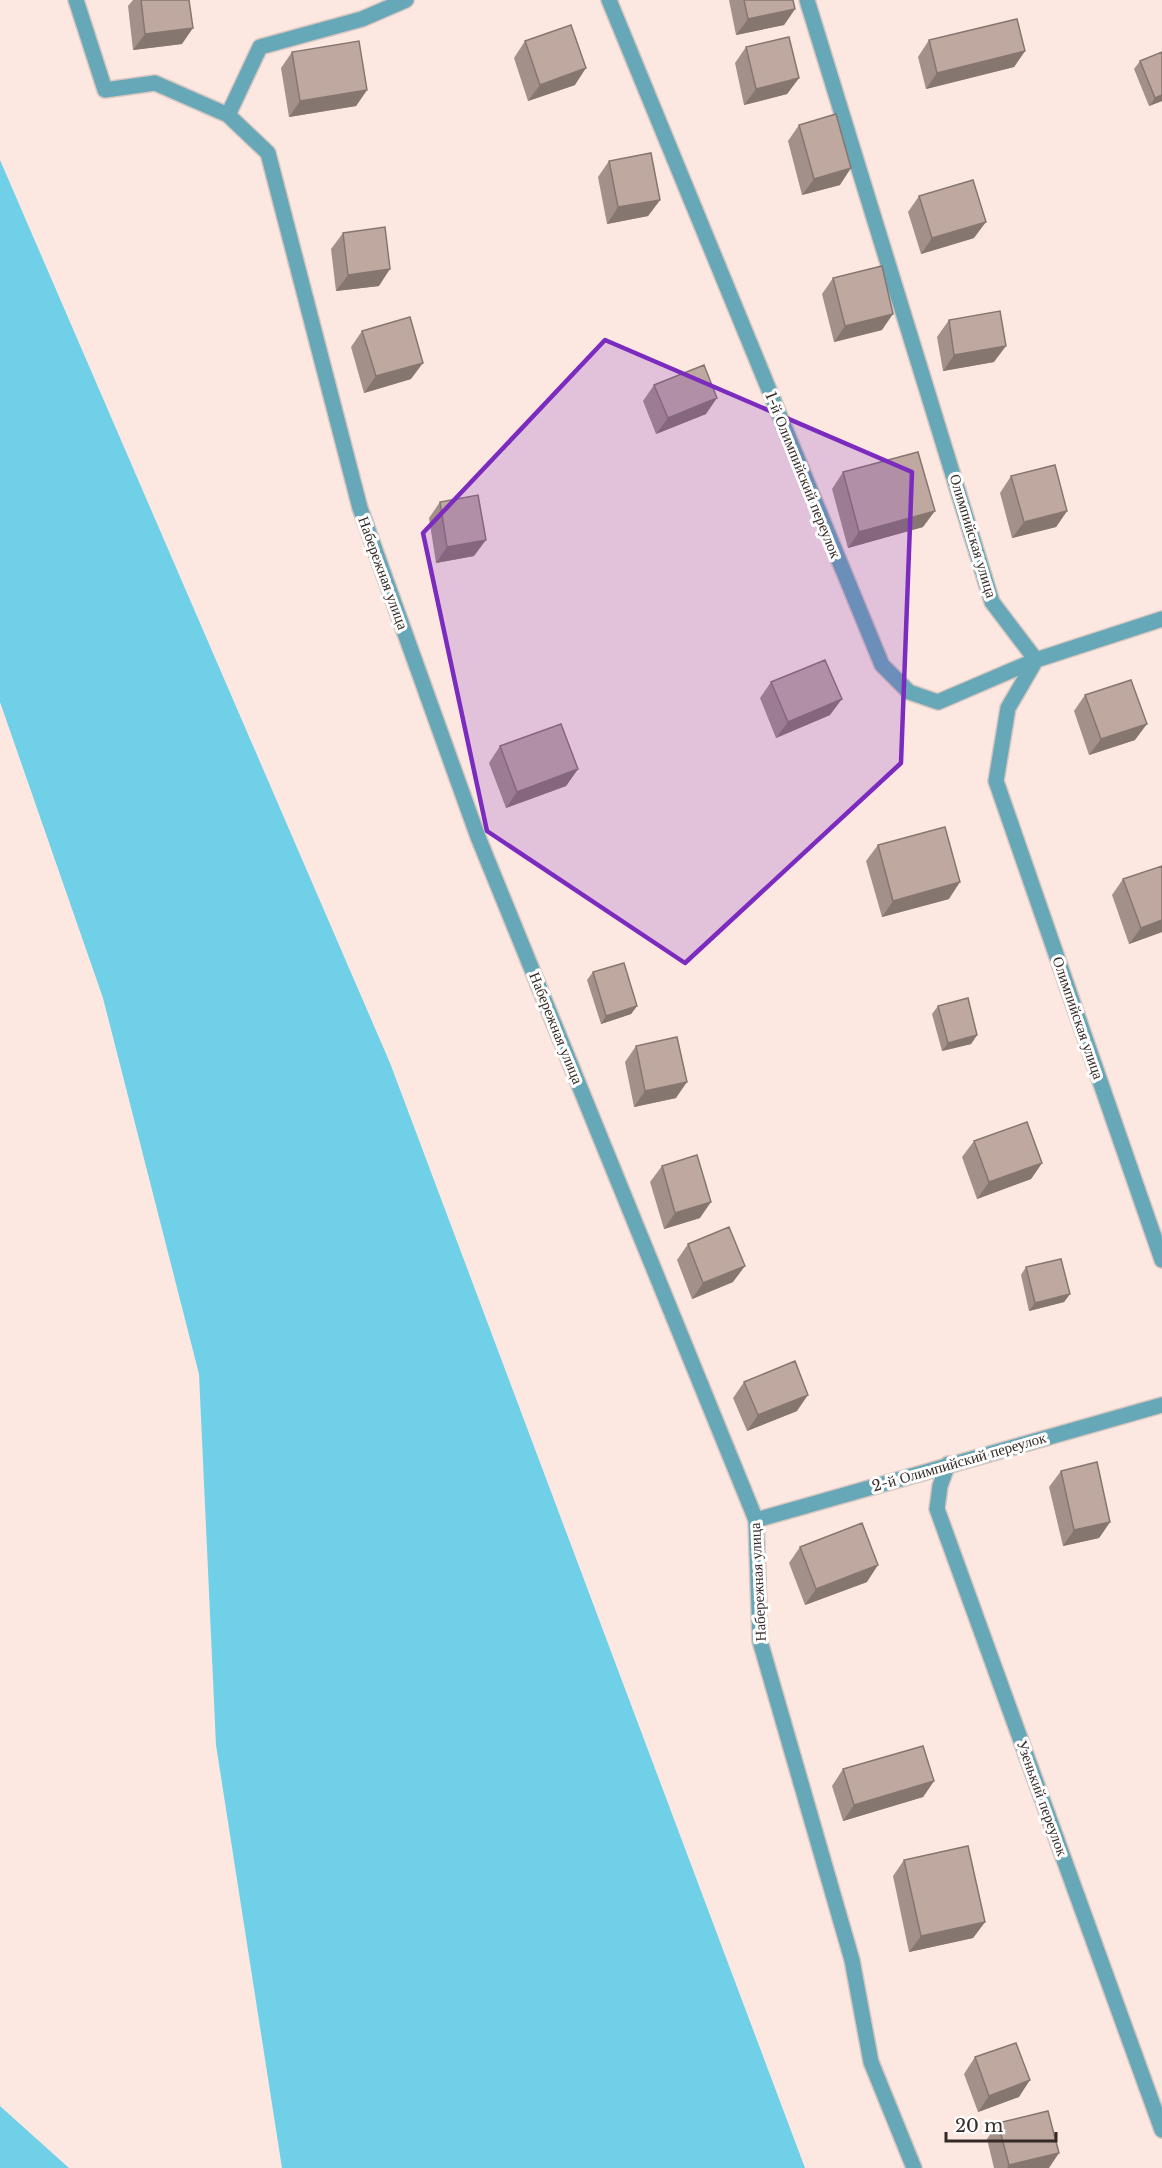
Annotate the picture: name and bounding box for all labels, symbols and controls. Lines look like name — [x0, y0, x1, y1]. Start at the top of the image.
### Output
street label: 1-й Олимпийский переулок — [761, 389, 846, 561]
street label: Олимпийская улица — [946, 472, 1001, 600]
street label: Набережная улица — [354, 514, 413, 632]
street label: Олимпийская улица — [1049, 954, 1108, 1082]
street label: Набережная улица — [525, 969, 588, 1087]
street label: 2-й Олимпийский переулок — [870, 1427, 1049, 1496]
street label: Набережная улица — [745, 1522, 770, 1642]
street label: Узенький переулок — [1013, 1737, 1073, 1859]
scale bar — [946, 2105, 1056, 2143]
text: 20 m — [955, 2115, 1003, 2137]

